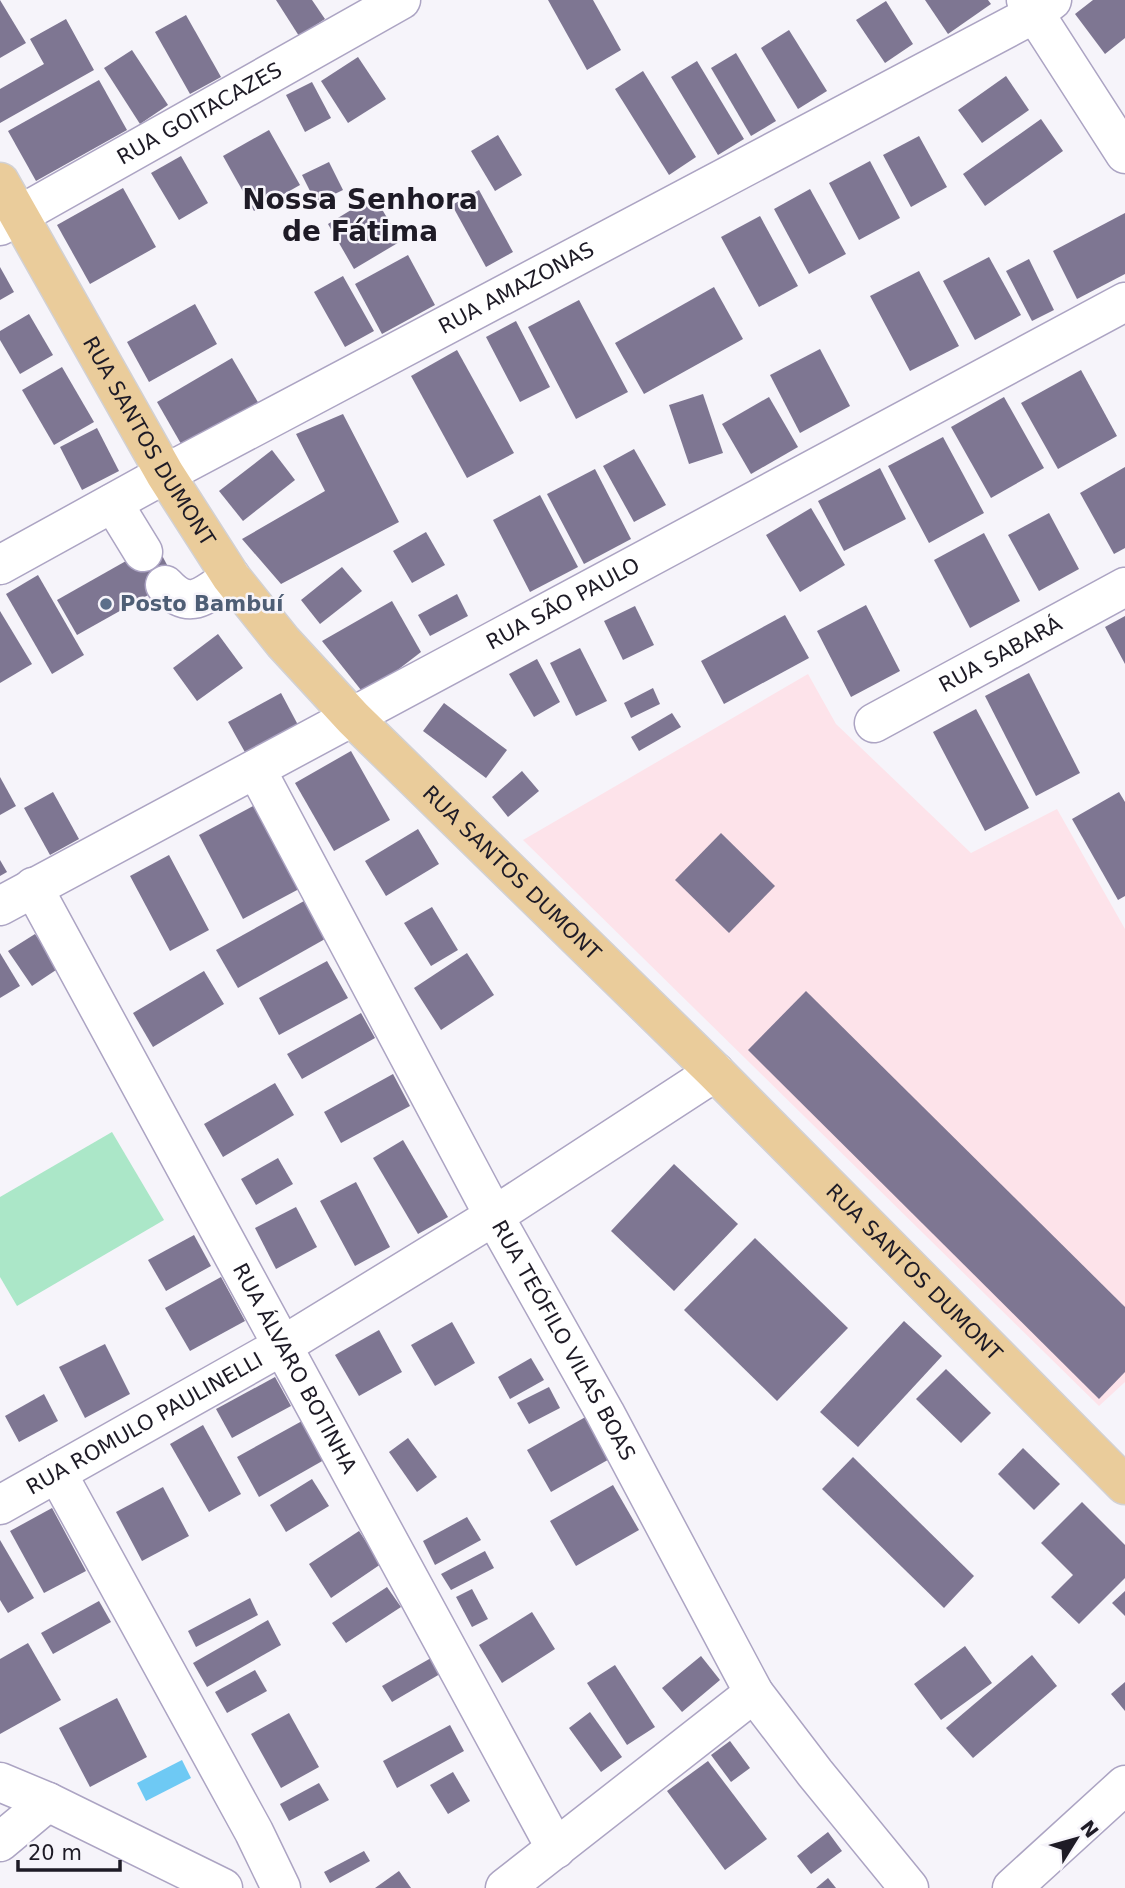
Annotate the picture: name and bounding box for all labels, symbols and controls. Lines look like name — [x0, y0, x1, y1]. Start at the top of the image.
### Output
street label: RUA GOITACAZES — [113, 58, 286, 170]
district label: Nossa Senhora de Fátima — [242, 183, 478, 248]
street label: RUA AMAZONAS — [435, 237, 598, 339]
street label: RUA SANTOS DUMONT — [78, 332, 220, 551]
street label: RUA SÃO PAULO — [482, 553, 644, 655]
place label: Posto Bambuí — [120, 592, 285, 616]
marker: Posto Bambuí — [98, 596, 114, 612]
street label: RUA SABARÁ — [935, 610, 1067, 697]
street label: RUA SANTOS DUMONT — [418, 781, 605, 965]
street label: RUA SANTOS DUMONT — [821, 1179, 1007, 1366]
street label: RUA TEÓFILO VILAS BOAS — [487, 1216, 640, 1465]
street label: RUA ÁLVARO BOTINHA — [228, 1259, 362, 1478]
street label: RUA ROMULO PAULINELLI — [22, 1347, 267, 1500]
north arrow — [1041, 1804, 1111, 1874]
text: N — [1076, 1816, 1103, 1842]
scale bar — [18, 1828, 119, 1872]
text: 20 m — [28, 1841, 82, 1865]

